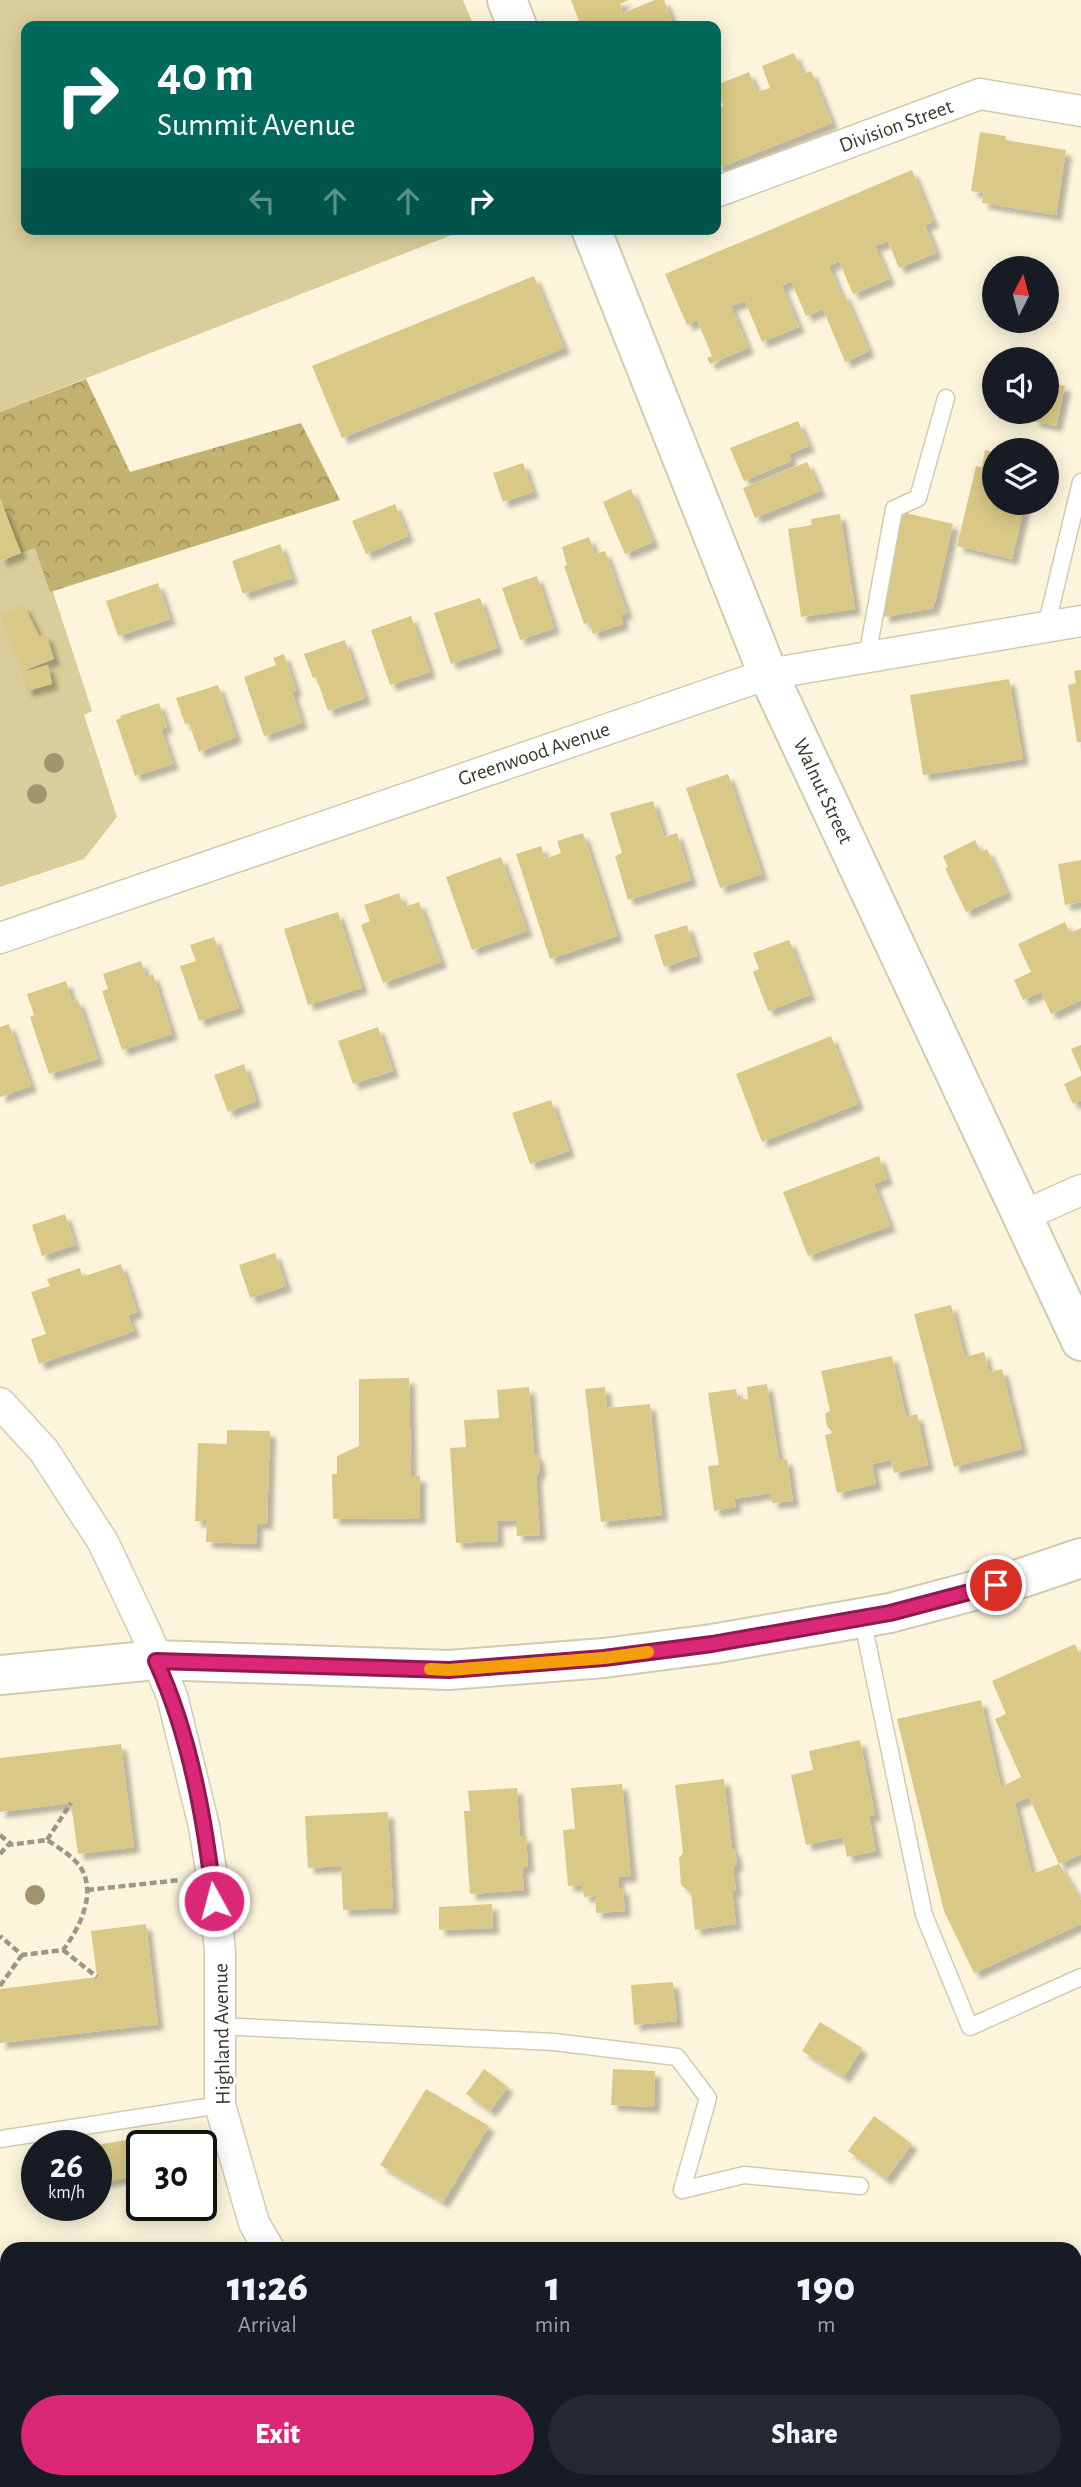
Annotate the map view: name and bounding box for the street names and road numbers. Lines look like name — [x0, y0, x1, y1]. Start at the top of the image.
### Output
street label: Division Street — [836, 96, 956, 156]
street label: Greenwood Avenue — [456, 718, 612, 790]
street label: Walnut Street — [789, 735, 857, 847]
street label: Highland Avenue — [210, 1963, 234, 2105]

